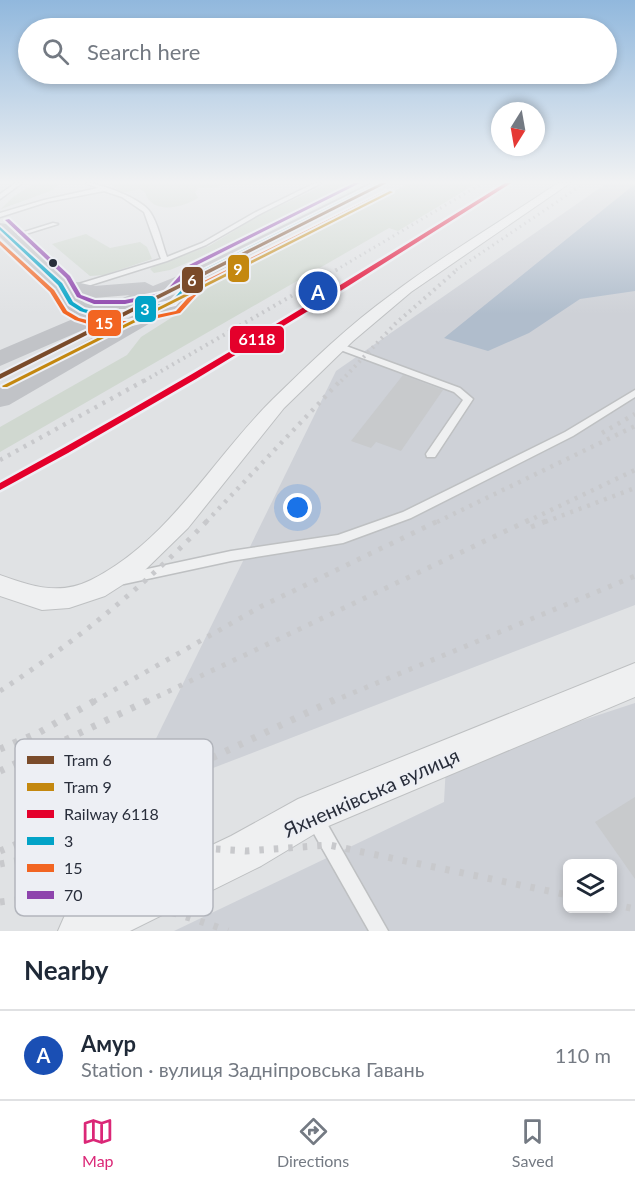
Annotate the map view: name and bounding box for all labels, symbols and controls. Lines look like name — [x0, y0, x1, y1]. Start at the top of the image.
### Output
search box — [18, 18, 617, 84]
icon: search — [39, 35, 72, 68]
text: Search here — [87, 38, 200, 65]
north arrow — [491, 102, 545, 156]
line badge: 9 — [227, 254, 250, 283]
unlabelled marker — [47, 257, 59, 269]
text: 9 — [233, 259, 243, 278]
line badge: 6 — [181, 266, 204, 294]
pin: A — [298, 268, 338, 314]
text: 6 — [187, 270, 197, 289]
line badge: 3 — [134, 295, 157, 323]
text: 3 — [140, 299, 150, 318]
line badge: 15 — [87, 309, 122, 337]
text: 15 — [95, 313, 113, 332]
line badge: 6118 — [229, 325, 285, 354]
text: 6118 — [238, 329, 276, 348]
your location — [283, 493, 312, 522]
legend — [15, 739, 213, 916]
street label: Яхненківська вулиця — [278, 742, 463, 842]
text: Tram 6 — [64, 750, 112, 769]
text: Tram 9 — [64, 777, 112, 796]
text: Railway 6118 — [64, 804, 159, 823]
text: 3 — [64, 831, 73, 850]
text: 15 — [64, 858, 83, 877]
map controls — [563, 859, 617, 913]
button: layers — [563, 859, 617, 913]
text: 70 — [64, 885, 83, 904]
text: Nearby — [24, 954, 109, 986]
text: Амур — [81, 1030, 136, 1057]
text: A — [37, 1043, 50, 1067]
text: 110 m — [555, 1043, 611, 1067]
text: Station · вулиця Задніпровська Гавань — [81, 1057, 424, 1081]
tab: Map — [81, 1115, 114, 1170]
tab: Directions — [277, 1115, 349, 1170]
tab: Saved — [512, 1115, 554, 1170]

